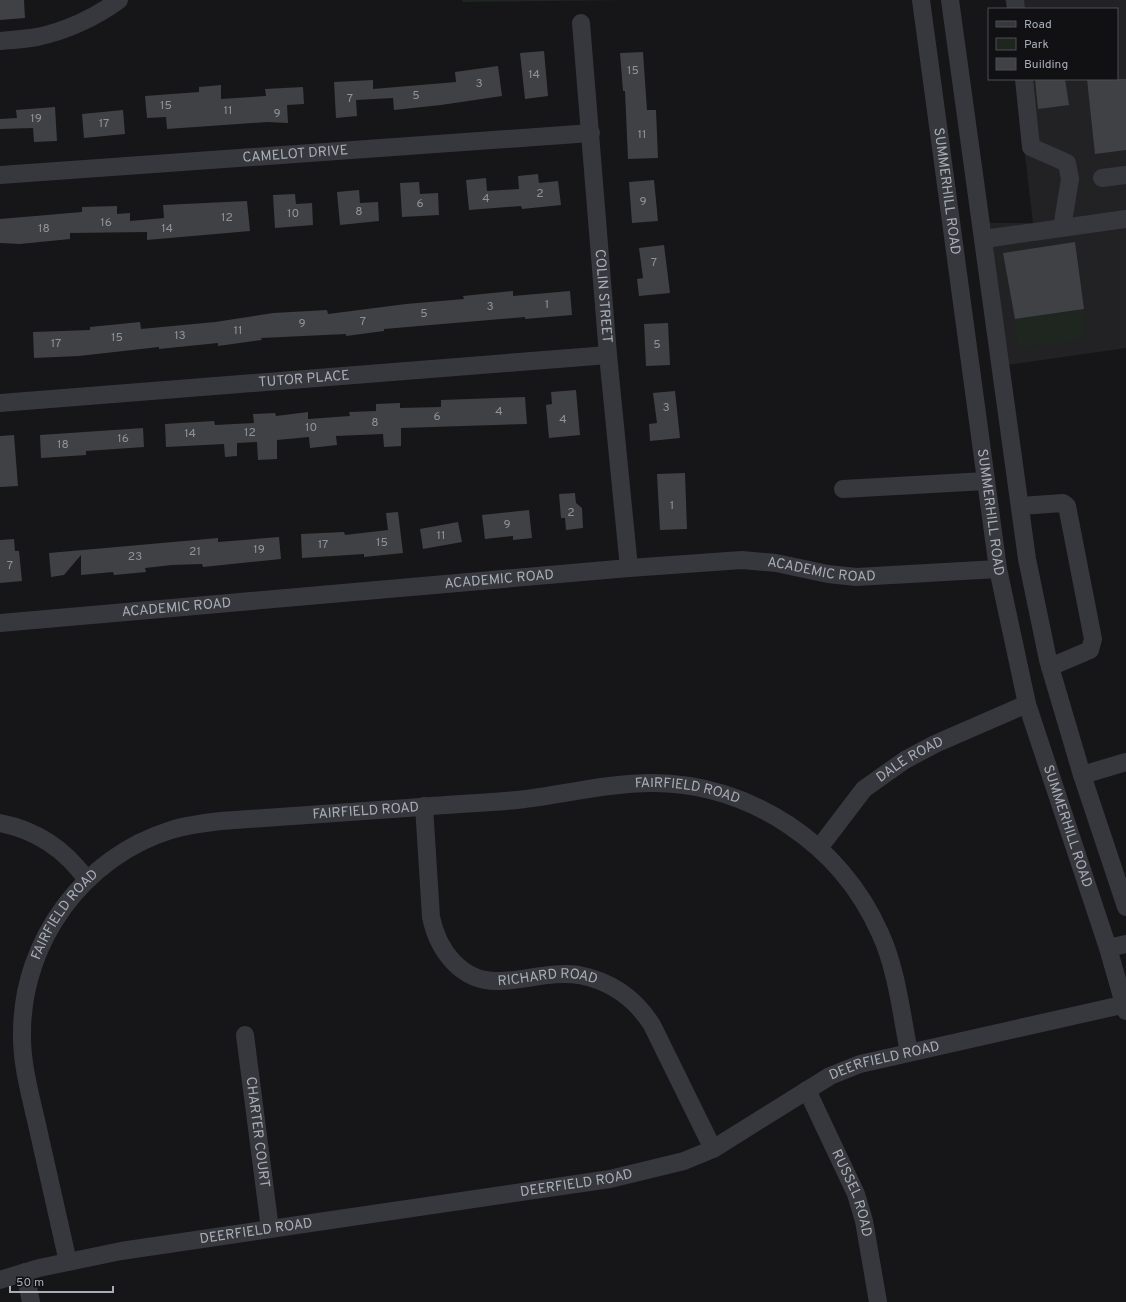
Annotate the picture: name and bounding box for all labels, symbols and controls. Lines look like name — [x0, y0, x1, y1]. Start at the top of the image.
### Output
legend — [988, 8, 1118, 80]
text: Road — [1024, 17, 1052, 33]
text: Park — [1024, 37, 1049, 53]
text: Building — [1024, 57, 1068, 73]
house number: 15 — [627, 63, 639, 79]
house number: 14 — [528, 67, 540, 83]
house number: 3 — [475, 76, 483, 92]
house number: 5 — [412, 88, 420, 104]
house number: 7 — [347, 91, 353, 107]
house number: 15 — [160, 98, 172, 114]
house number: 11 — [224, 103, 232, 119]
house number: 9 — [273, 106, 281, 122]
house number: 19 — [30, 111, 42, 127]
house number: 17 — [99, 116, 109, 132]
house number: 11 — [638, 127, 646, 143]
street label: SUMMERHILL ROAD — [930, 127, 964, 256]
street label: CAMELOT DRIVE — [242, 142, 349, 166]
house number: 2 — [536, 186, 544, 202]
house number: 4 — [482, 191, 490, 207]
house number: 9 — [639, 194, 647, 210]
house number: 6 — [416, 196, 424, 212]
house number: 8 — [355, 204, 363, 220]
house number: 10 — [287, 206, 299, 222]
house number: 12 — [221, 210, 233, 226]
house number: 16 — [100, 215, 112, 231]
house number: 18 — [38, 221, 50, 237]
house number: 14 — [161, 221, 173, 237]
street label: COLIN STREET — [591, 248, 616, 344]
house number: 7 — [651, 255, 657, 271]
house number: 1 — [545, 297, 549, 313]
house number: 3 — [486, 299, 494, 315]
house number: 5 — [420, 306, 428, 322]
house number: 7 — [360, 314, 366, 330]
house number: 9 — [298, 316, 306, 332]
house number: 11 — [234, 323, 242, 339]
house number: 13 — [174, 328, 186, 344]
house number: 15 — [111, 330, 123, 346]
house number: 17 — [51, 336, 61, 352]
house number: 5 — [653, 337, 661, 353]
street label: TUTOR PLACE — [258, 367, 350, 391]
house number: 3 — [662, 400, 670, 416]
house number: 4 — [495, 404, 503, 420]
house number: 6 — [433, 409, 441, 425]
house number: 4 — [559, 412, 567, 428]
house number: 8 — [371, 415, 379, 431]
house number: 10 — [305, 420, 317, 436]
house number: 12 — [244, 425, 256, 441]
house number: 14 — [184, 426, 196, 442]
house number: 16 — [117, 431, 129, 447]
house number: 18 — [57, 437, 69, 453]
street label: SUMMERHILL ROAD — [973, 448, 1008, 577]
house number: 1 — [670, 498, 674, 514]
house number: 2 — [567, 505, 575, 521]
house number: 9 — [503, 517, 511, 533]
house number: 11 — [437, 528, 445, 544]
house number: 15 — [376, 535, 388, 551]
house number: 17 — [318, 537, 328, 553]
house number: 19 — [253, 542, 265, 558]
house number: 21 — [189, 544, 201, 560]
house number: 23 — [128, 549, 142, 565]
street label: ACADEMIC ROAD — [767, 554, 876, 586]
house number: 7 — [7, 558, 13, 574]
street label: ACADEMIC ROAD — [444, 566, 555, 593]
street label: ACADEMIC ROAD — [121, 594, 232, 621]
street label: DALE ROAD — [873, 733, 946, 786]
street label: SUMMERHILL ROAD — [1039, 763, 1096, 890]
street label: FAIRFIELD ROAD — [634, 774, 743, 807]
street label: FAIRFIELD ROAD — [312, 799, 420, 823]
street label: FAIRFIELD ROAD — [28, 866, 102, 962]
street label: RICHARD ROAD — [497, 965, 600, 990]
street label: DEERFIELD ROAD — [827, 1038, 941, 1084]
street label: CHARTER COURT — [242, 1076, 273, 1189]
street label: RUSSEL ROAD — [828, 1147, 875, 1238]
street label: DEERFIELD ROAD — [519, 1165, 634, 1201]
street label: DEERFIELD ROAD — [198, 1214, 314, 1248]
scale bar — [10, 1268, 113, 1294]
text: 50 m — [16, 1275, 44, 1291]

